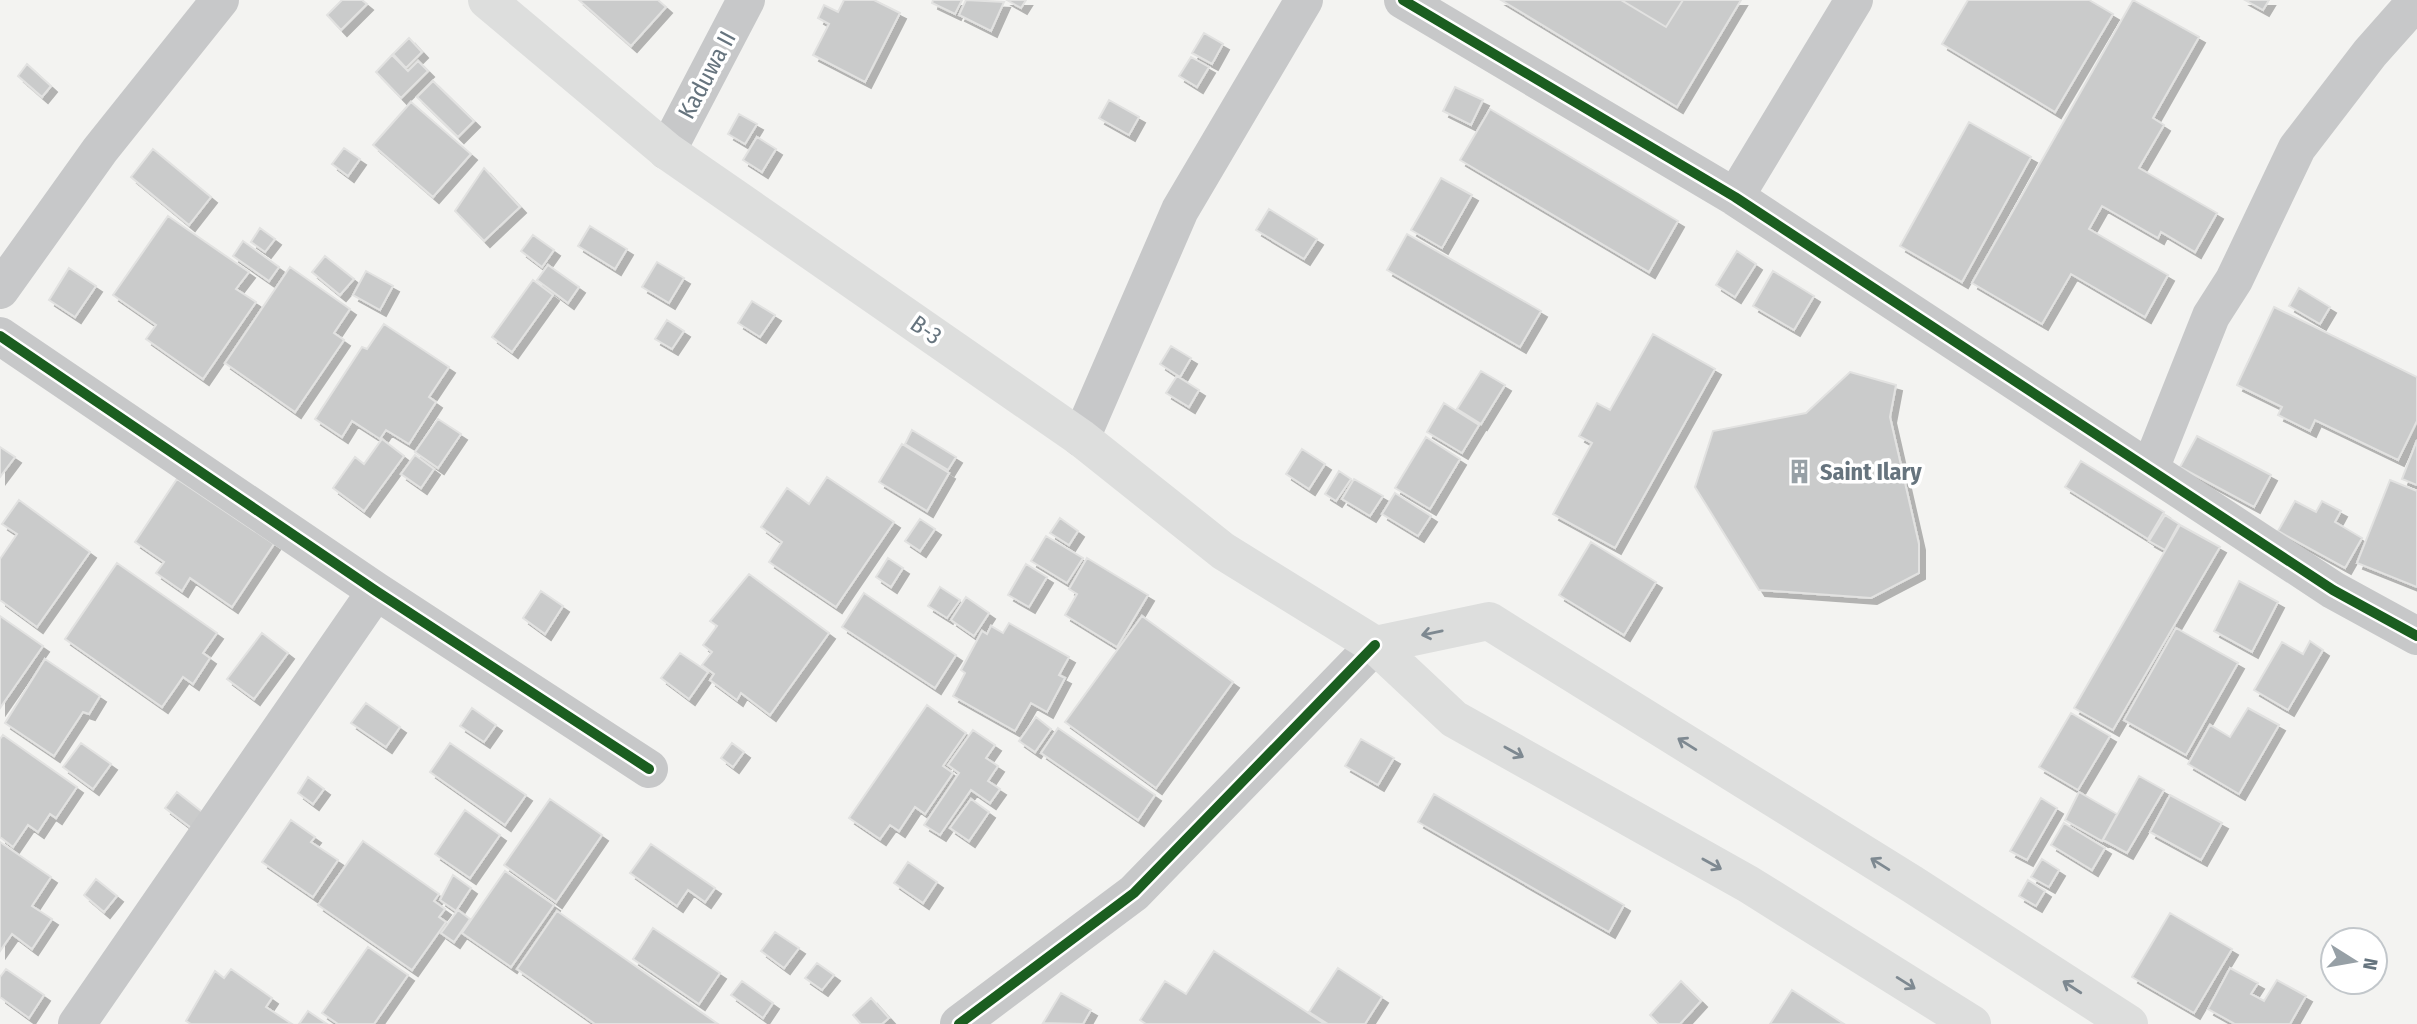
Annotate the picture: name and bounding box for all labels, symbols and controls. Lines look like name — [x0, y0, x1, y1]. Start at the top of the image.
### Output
street label: Kaduwa II — [672, 26, 742, 124]
street label: B-3 — [905, 310, 947, 350]
building icon: Saint Ilary — [1786, 458, 1814, 486]
place label: Saint Ilary — [1820, 458, 1922, 486]
one-way arrow — [1421, 627, 1444, 641]
one-way arrow — [1677, 737, 1697, 751]
one-way arrow — [1503, 746, 1524, 759]
one-way arrow — [1702, 857, 1722, 871]
one-way arrow — [1871, 857, 1890, 872]
north arrow — [2319, 926, 2389, 996]
text: N — [2358, 956, 2383, 972]
one-way arrow — [1896, 976, 1916, 990]
one-way arrow — [2062, 980, 2082, 994]

